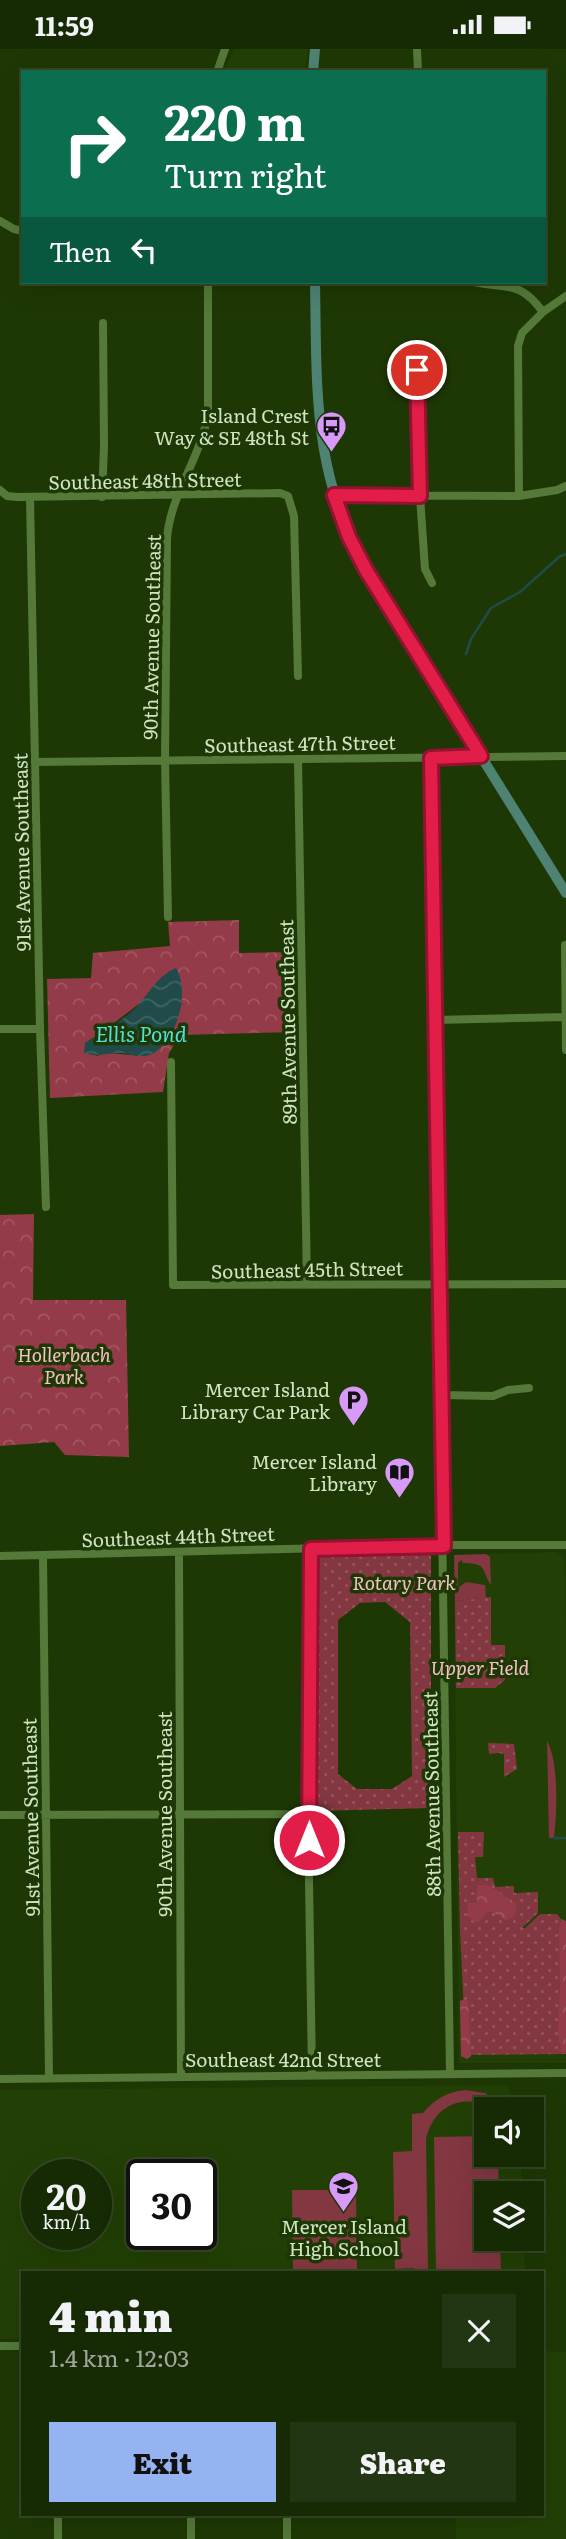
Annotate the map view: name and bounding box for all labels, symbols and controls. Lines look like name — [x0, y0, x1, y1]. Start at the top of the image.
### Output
text: 11:59 — [35, 5, 94, 44]
text: 220 m — [164, 83, 305, 156]
icon: right — [49, 98, 140, 189]
text: Turn right — [164, 150, 326, 198]
text: Then — [49, 231, 111, 270]
icon: left — [125, 231, 163, 269]
pin — [387, 340, 447, 400]
icon: arrive — [398, 351, 436, 389]
place label: Island Crest Way & SE 48th St — [154, 401, 309, 451]
bus stop icon: Island Crest Way & SE 48th St — [315, 409, 349, 453]
street label: Southeast 48th Street — [48, 464, 242, 496]
street label: 90th Avenue Southeast — [135, 534, 167, 740]
street label: Southeast 47th Street — [204, 727, 396, 759]
street label: 91st Avenue Southeast — [5, 752, 37, 951]
street label: 89th Avenue Southeast — [271, 919, 303, 1125]
water label: Ellis Pond — [95, 1017, 187, 1048]
street label: Southeast 45th Street — [211, 1253, 404, 1285]
park label: Hollerbach Park — [17, 1340, 111, 1390]
place label: Mercer Island Library Car Park — [180, 1375, 330, 1425]
parking icon: Mercer Island Library Car Park — [336, 1383, 370, 1427]
place label: Mercer Island Library — [251, 1447, 377, 1497]
library icon: Mercer Island Library — [383, 1455, 417, 1499]
street label: Southeast 44th Street — [81, 1519, 275, 1553]
park label: Rotary Park — [352, 1568, 456, 1596]
park label: Upper Field — [431, 1653, 529, 1681]
street label: 88th Avenue Southeast — [415, 1691, 447, 1897]
street label: 90th Avenue Southeast — [150, 1711, 178, 1917]
street label: 91st Avenue Southeast — [14, 1717, 46, 1916]
position arrow — [272, 1803, 346, 1877]
street label: Southeast 42nd Street — [185, 2045, 381, 2073]
map controls — [474, 2097, 544, 2251]
button: sound — [474, 2097, 544, 2167]
speed limit sign: 30 — [126, 2159, 217, 2250]
text: 20 — [46, 2169, 87, 2221]
school or university icon: Mercer Island High School — [327, 2170, 361, 2214]
button: layers — [474, 2181, 544, 2251]
text: km/h — [43, 2208, 90, 2235]
place label: Mercer Island High School — [281, 2212, 407, 2262]
text: 4 min — [49, 2283, 173, 2345]
button: close — [442, 2294, 516, 2368]
text: 1.4 km · 12:03 — [49, 2340, 190, 2374]
button: Exit — [49, 2422, 276, 2502]
button: Share — [290, 2422, 516, 2502]

